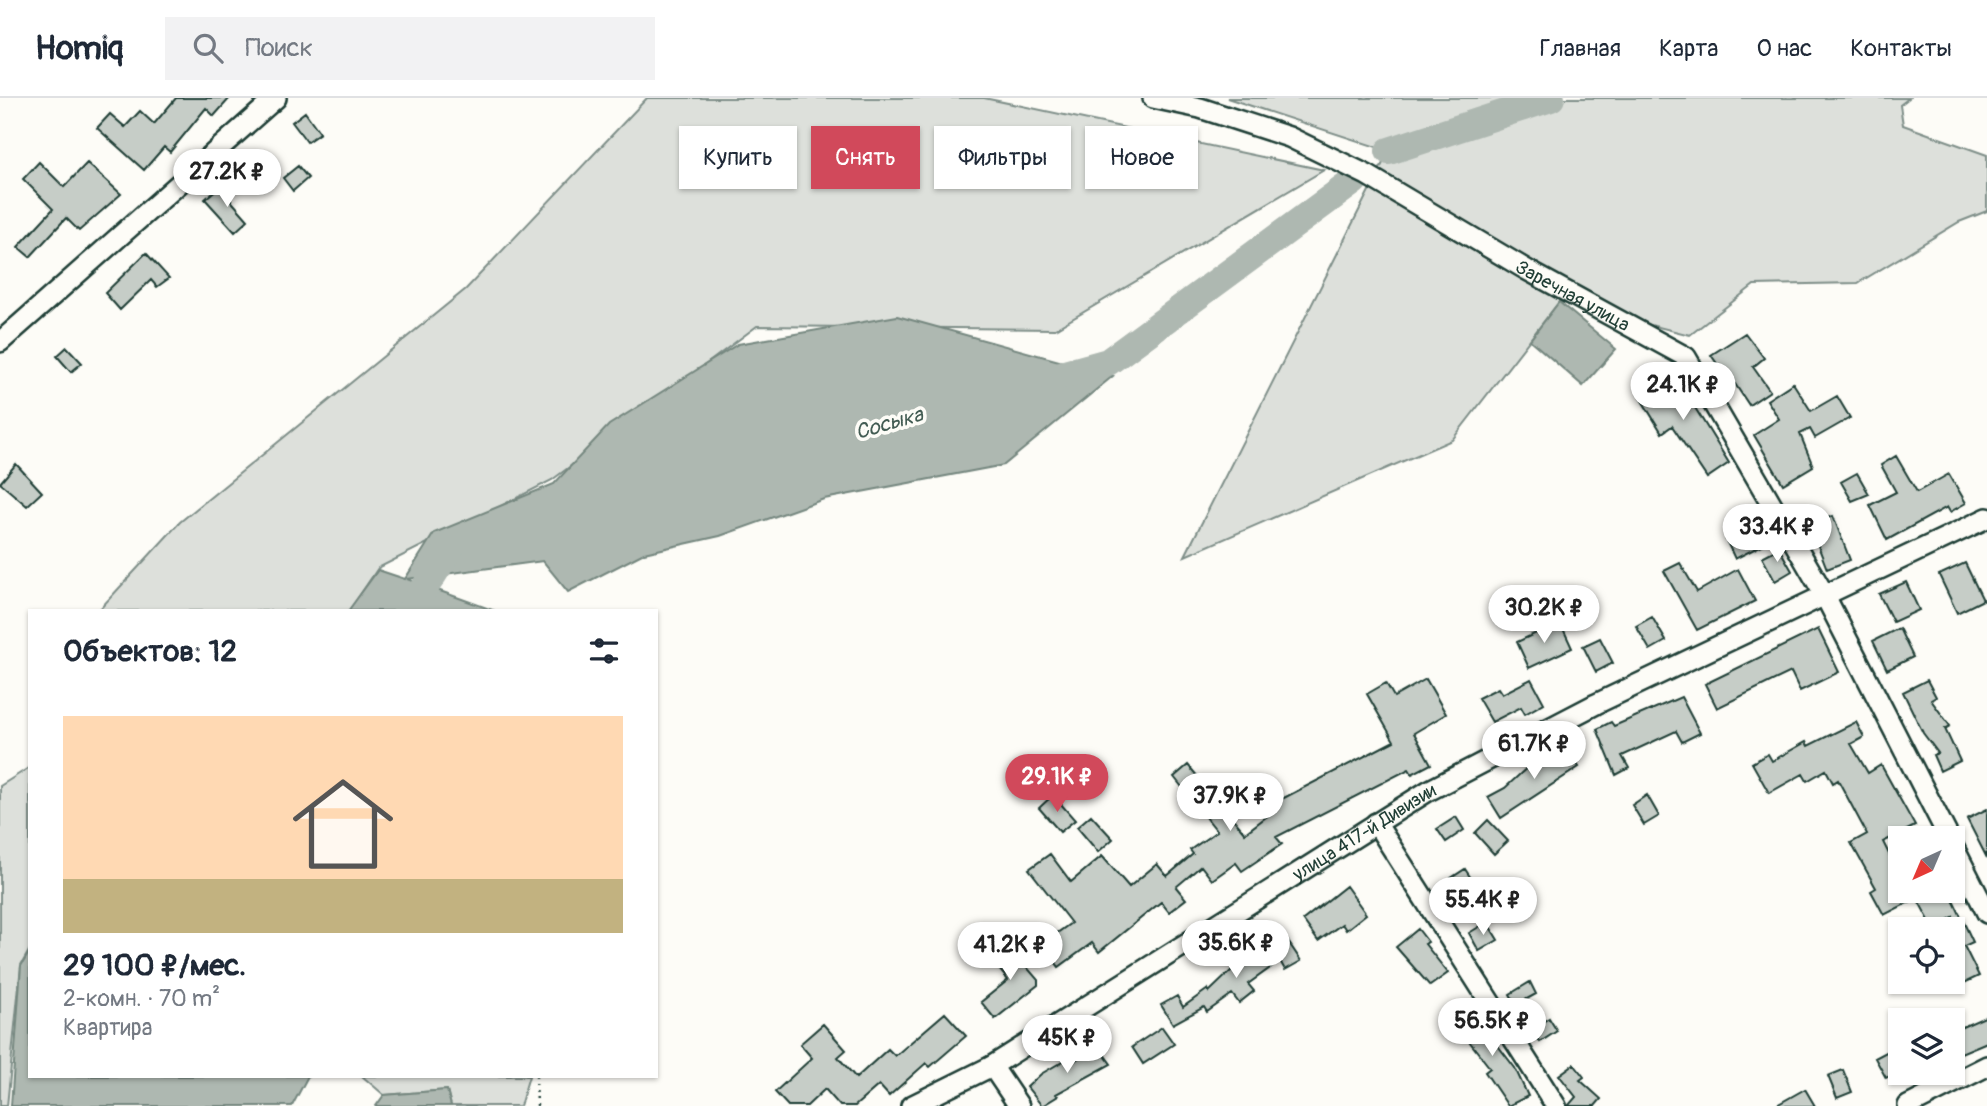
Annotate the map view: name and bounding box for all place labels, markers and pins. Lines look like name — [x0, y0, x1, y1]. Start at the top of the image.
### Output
pin: 27.2K ₽ — [162, 150, 292, 209]
pin: 24.1K ₽ — [1618, 362, 1748, 422]
pin: 33.4K ₽ — [1712, 504, 1842, 564]
pin: 30.2K ₽ — [1479, 586, 1609, 645]
pin: 61.7K ₽ — [1469, 722, 1599, 781]
pin: 29.1K ₽ — [992, 754, 1122, 814]
pin: 37.9K ₽ — [1165, 774, 1295, 833]
pin: 55.4K ₽ — [1418, 878, 1548, 937]
pin: 35.6K ₽ — [1171, 920, 1301, 980]
pin: 41.2K ₽ — [945, 922, 1075, 982]
pin: 56.5K ₽ — [1427, 998, 1557, 1058]
pin: 45K ₽ — [1018, 1016, 1116, 1075]

